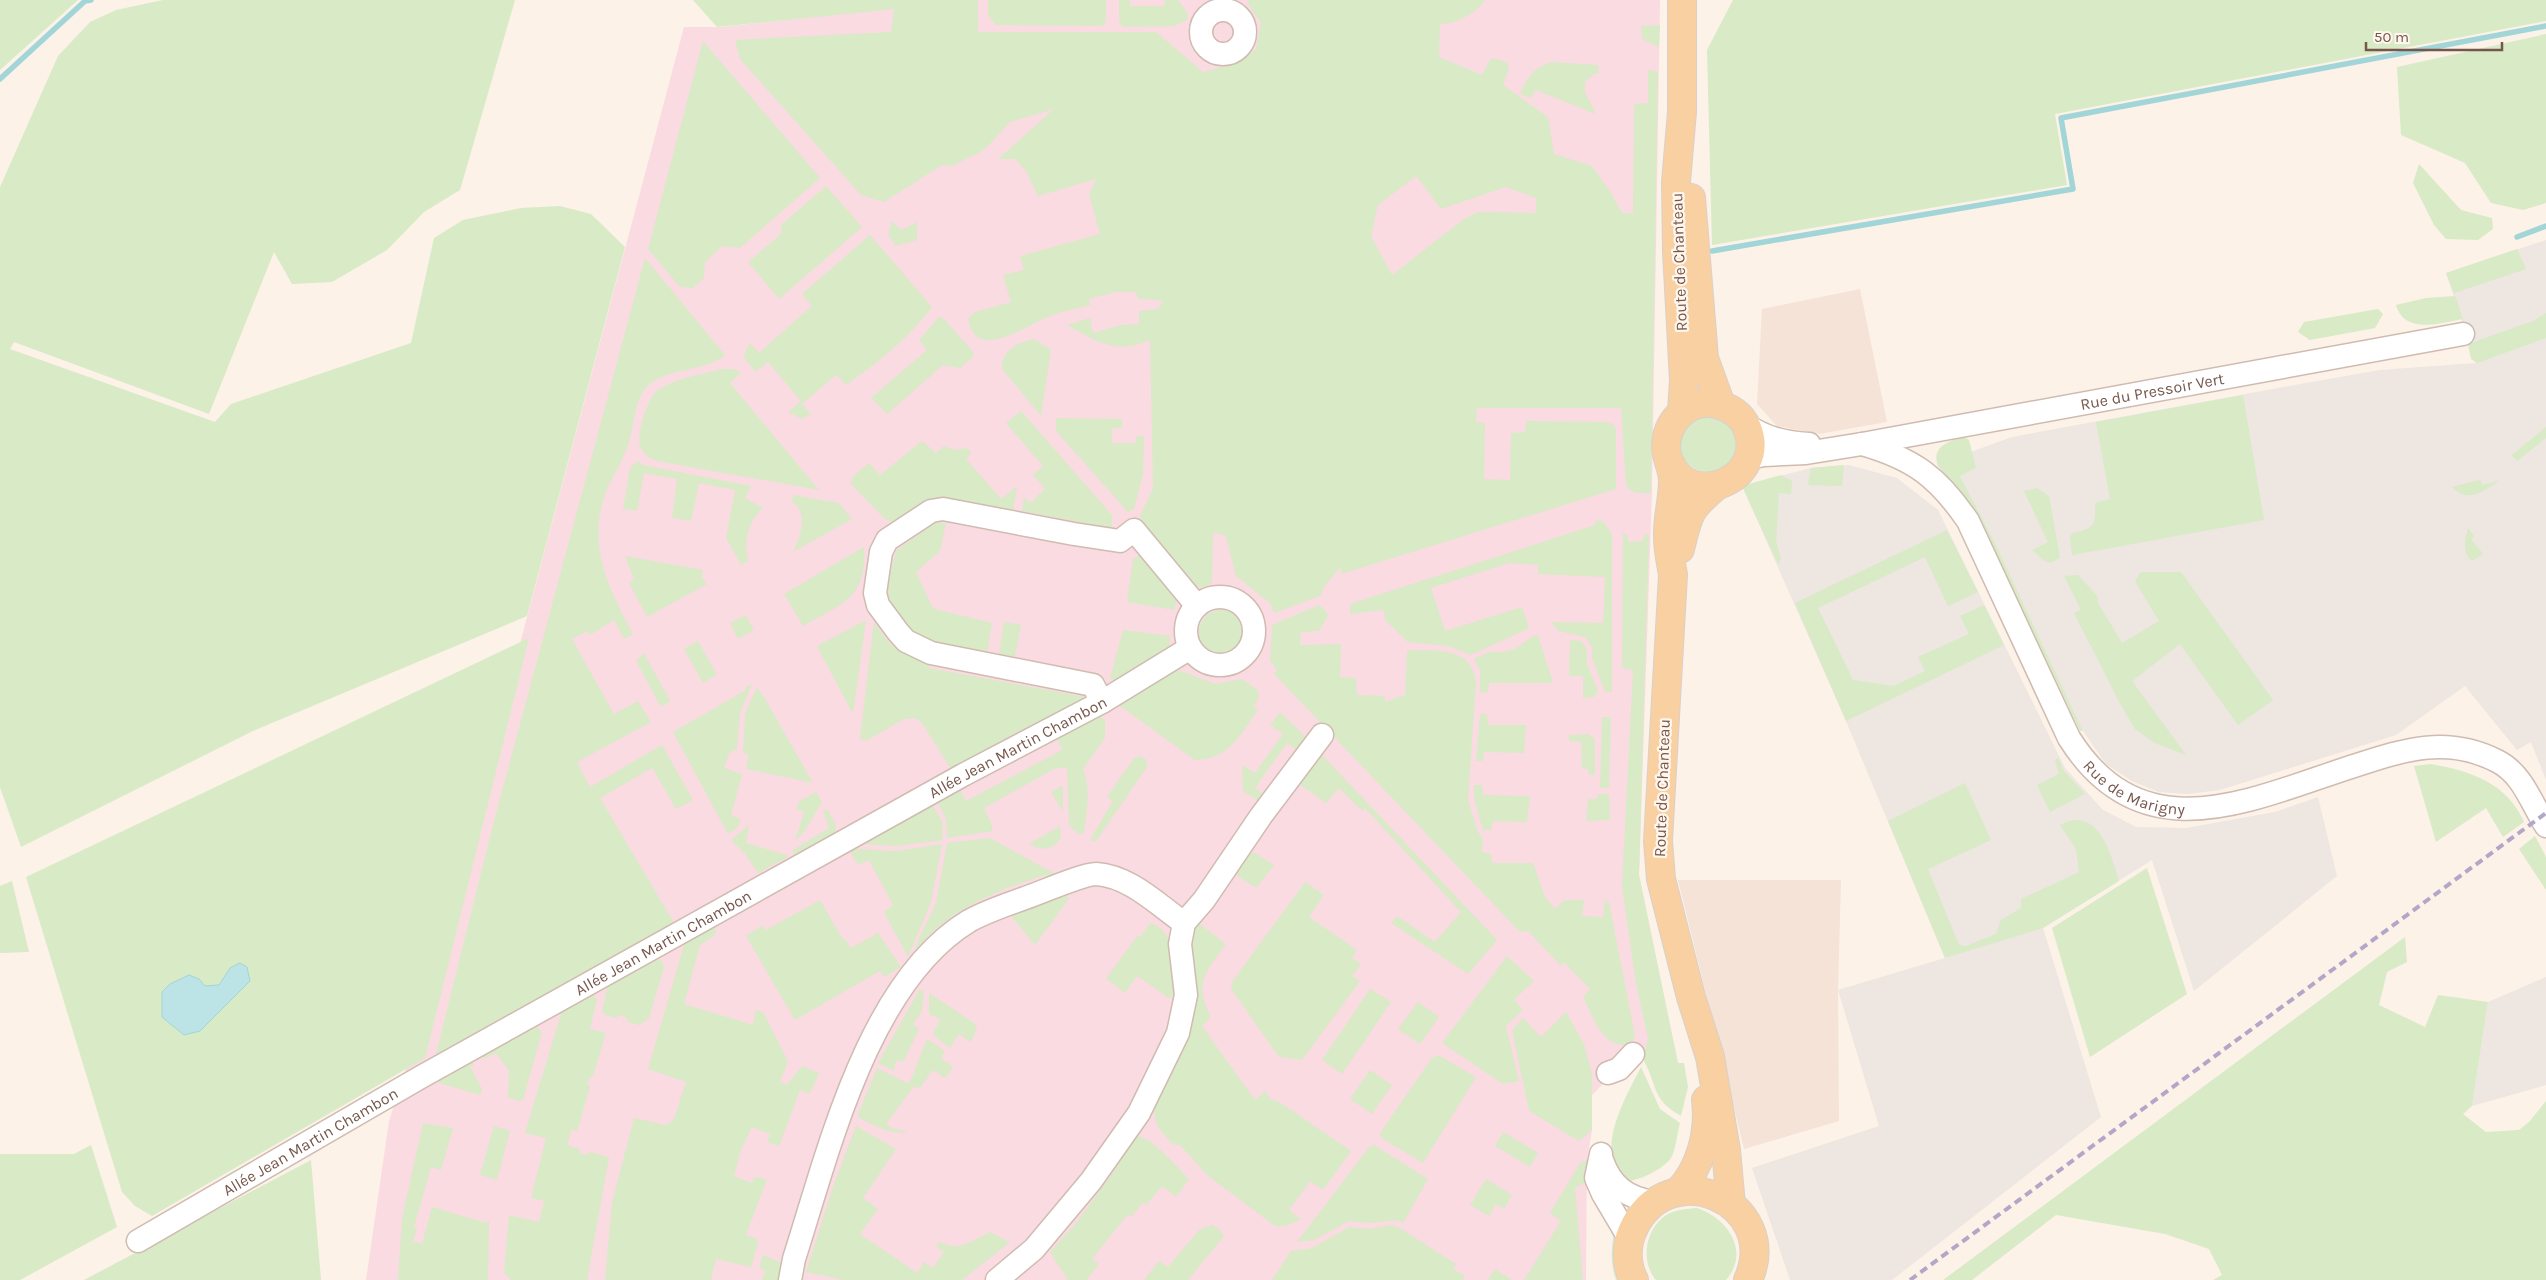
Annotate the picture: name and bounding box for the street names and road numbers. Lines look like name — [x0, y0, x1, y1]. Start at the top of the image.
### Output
street label: Route de Chanteau — [1667, 192, 1691, 332]
street label: Rue du Pressoir Vert — [2079, 368, 2226, 413]
street label: Allée Jean Martin Chambon — [925, 692, 1110, 802]
street label: Route de Chanteau — [1650, 718, 1674, 858]
street label: Rue de Marigny — [2080, 756, 2186, 818]
street label: Allée Jean Martin Chambon — [571, 885, 754, 999]
street label: Allée Jean Martin Chambon — [219, 1083, 401, 1199]

